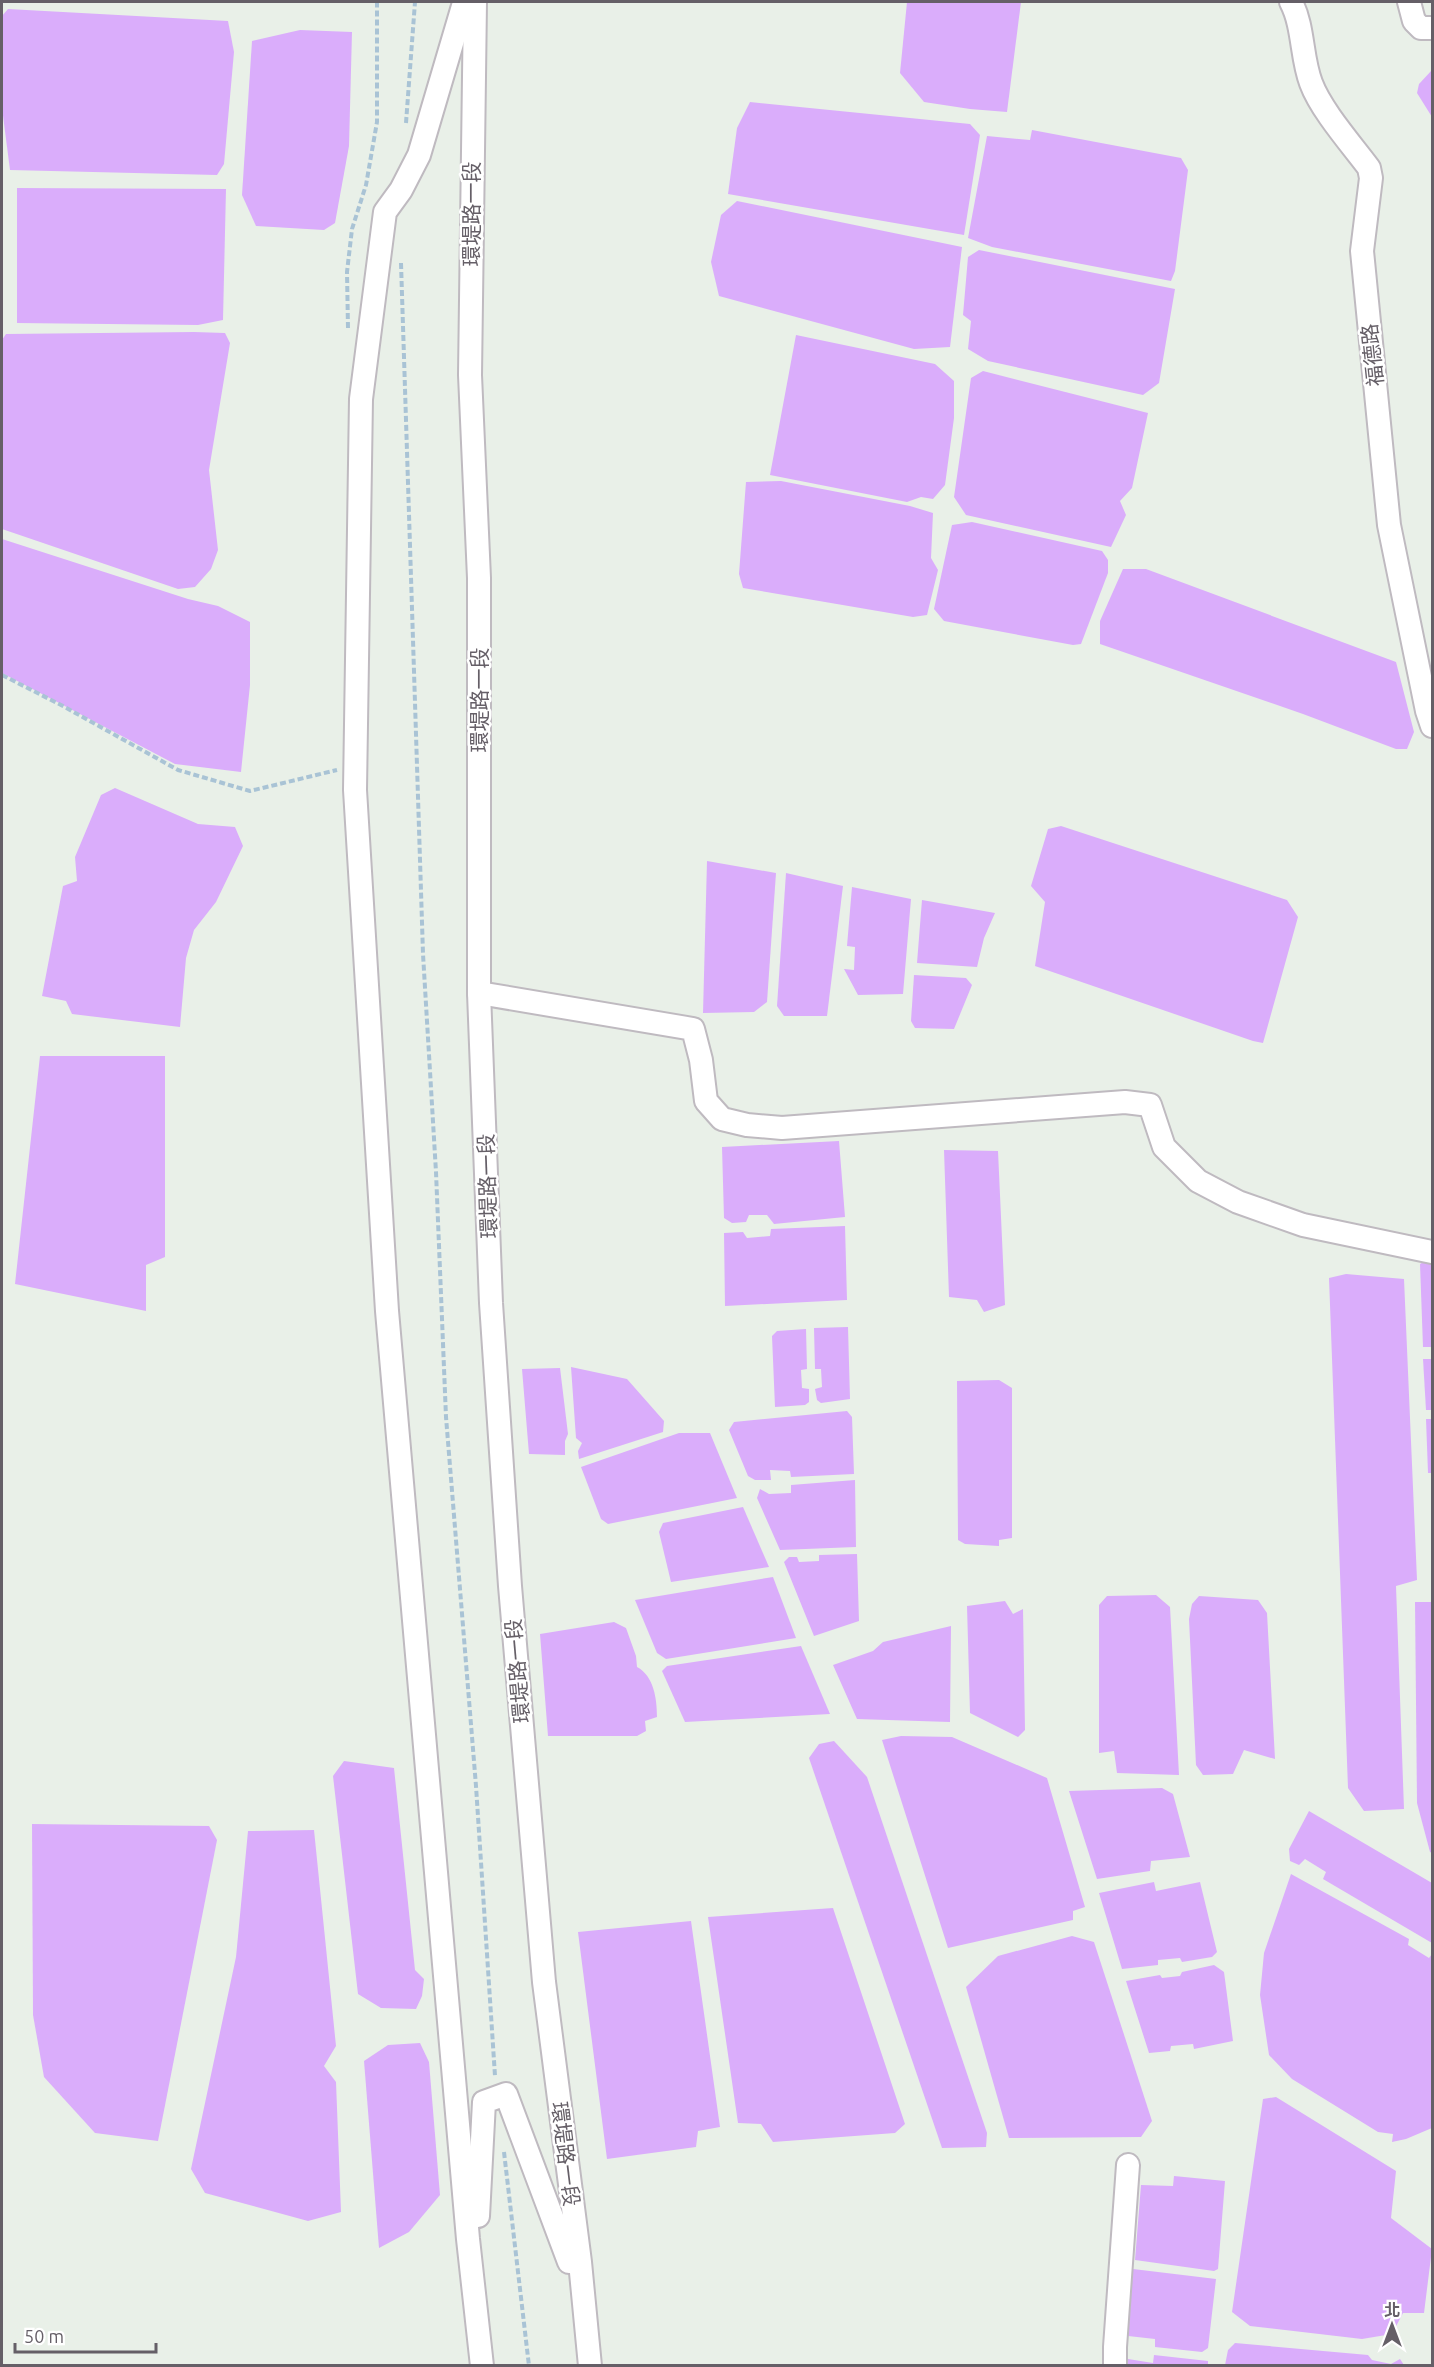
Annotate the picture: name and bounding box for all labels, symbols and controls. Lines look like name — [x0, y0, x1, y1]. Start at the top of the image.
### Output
street label: 環堤路一段 — [459, 162, 483, 267]
street label: 福德路 — [1357, 322, 1387, 388]
street label: 環堤路一段 — [467, 648, 491, 753]
street label: 環堤路一段 — [473, 1133, 501, 1239]
street label: 環堤路一段 — [500, 1618, 534, 1724]
street label: 環堤路一段 — [548, 2100, 584, 2208]
north arrow — [1362, 2295, 1422, 2355]
text: 北 — [1384, 2301, 1400, 2319]
scale bar — [15, 2316, 156, 2354]
text: 50 m — [24, 2326, 64, 2346]

